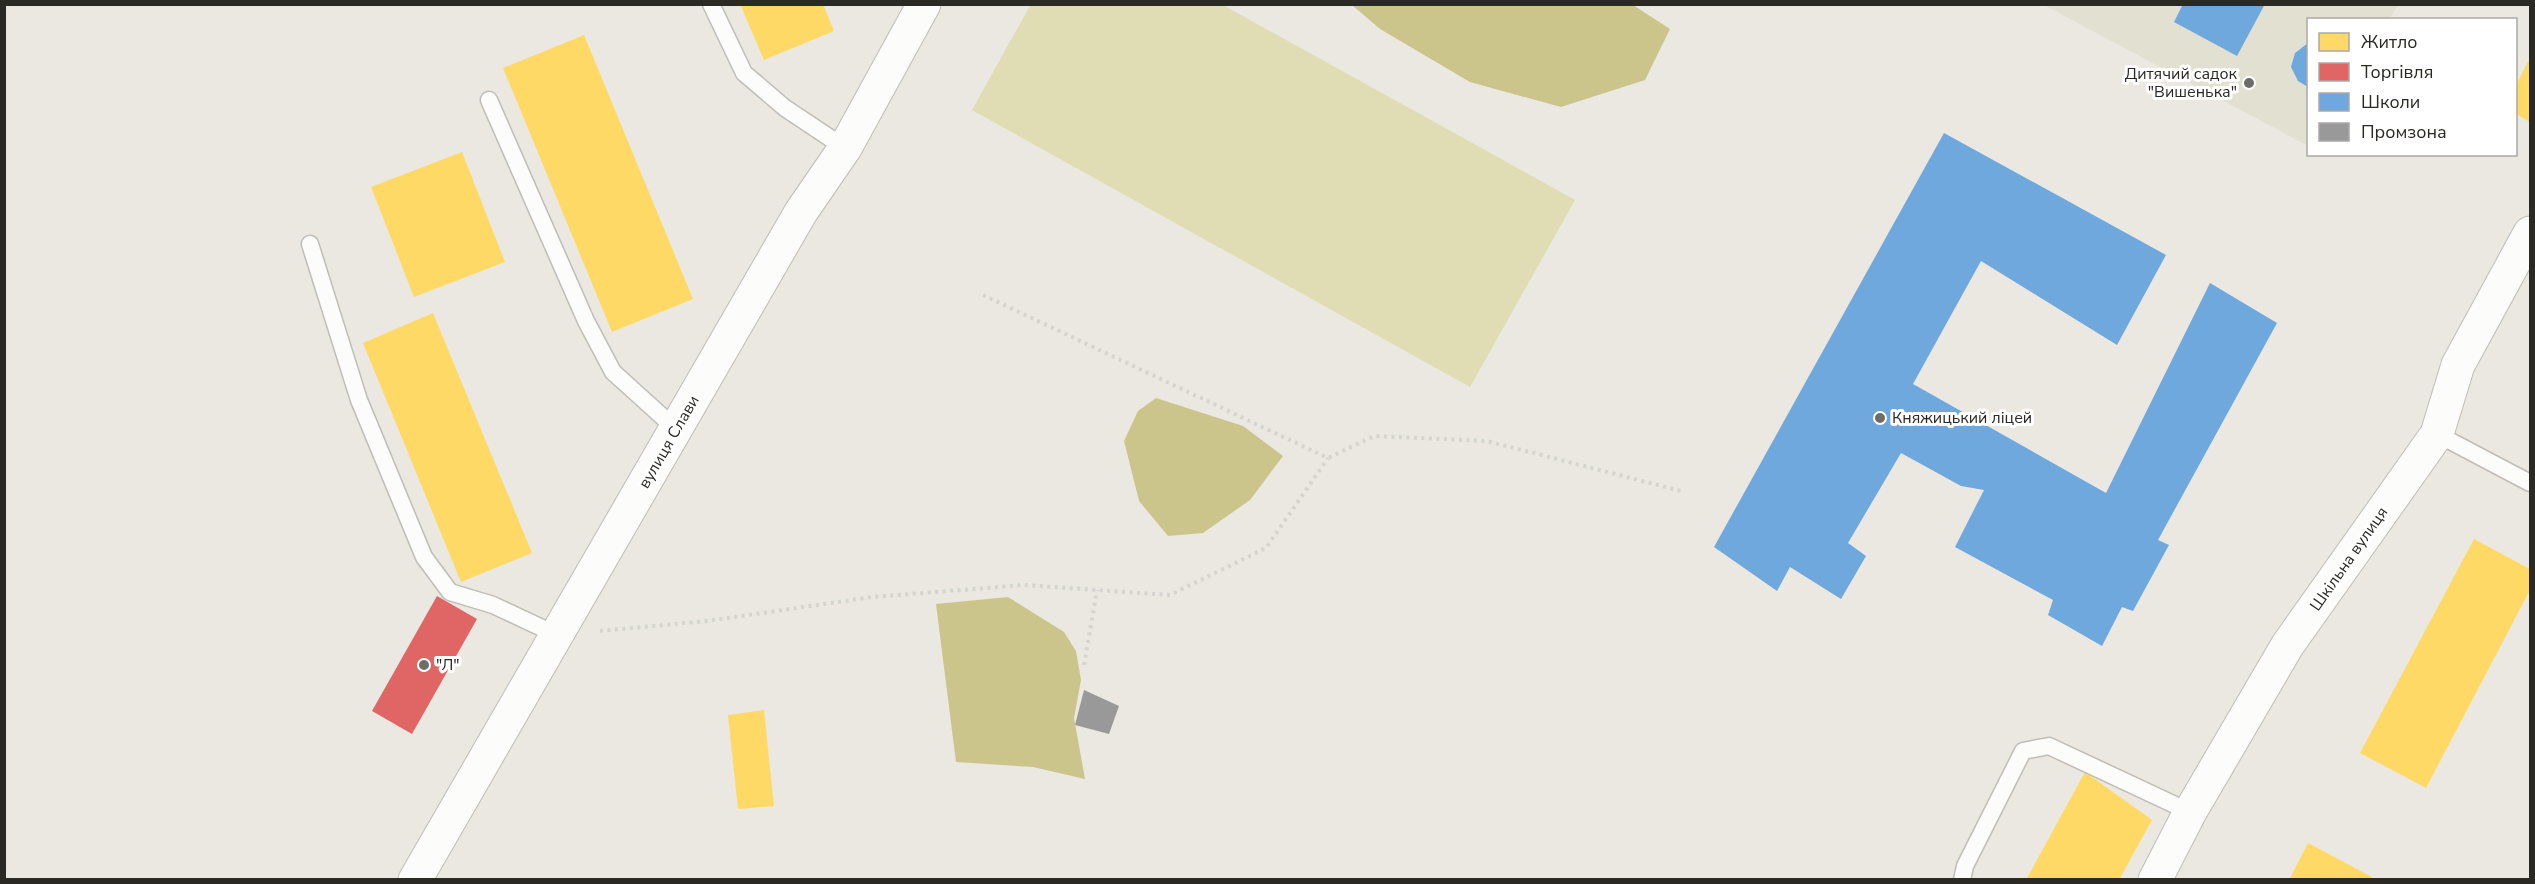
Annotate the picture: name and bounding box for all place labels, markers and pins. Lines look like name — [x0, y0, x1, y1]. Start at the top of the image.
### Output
place label: Дитячий садок "Вишенька" — [2125, 63, 2238, 103]
marker: Дитячий садок "Вишенька" — [2242, 76, 2256, 90]
place label: Княжицький ліцей — [1892, 407, 2032, 429]
marker: Княжицький ліцей — [1873, 411, 1887, 425]
place label: "Л" — [436, 654, 460, 676]
marker: "Л" — [417, 658, 431, 672]

